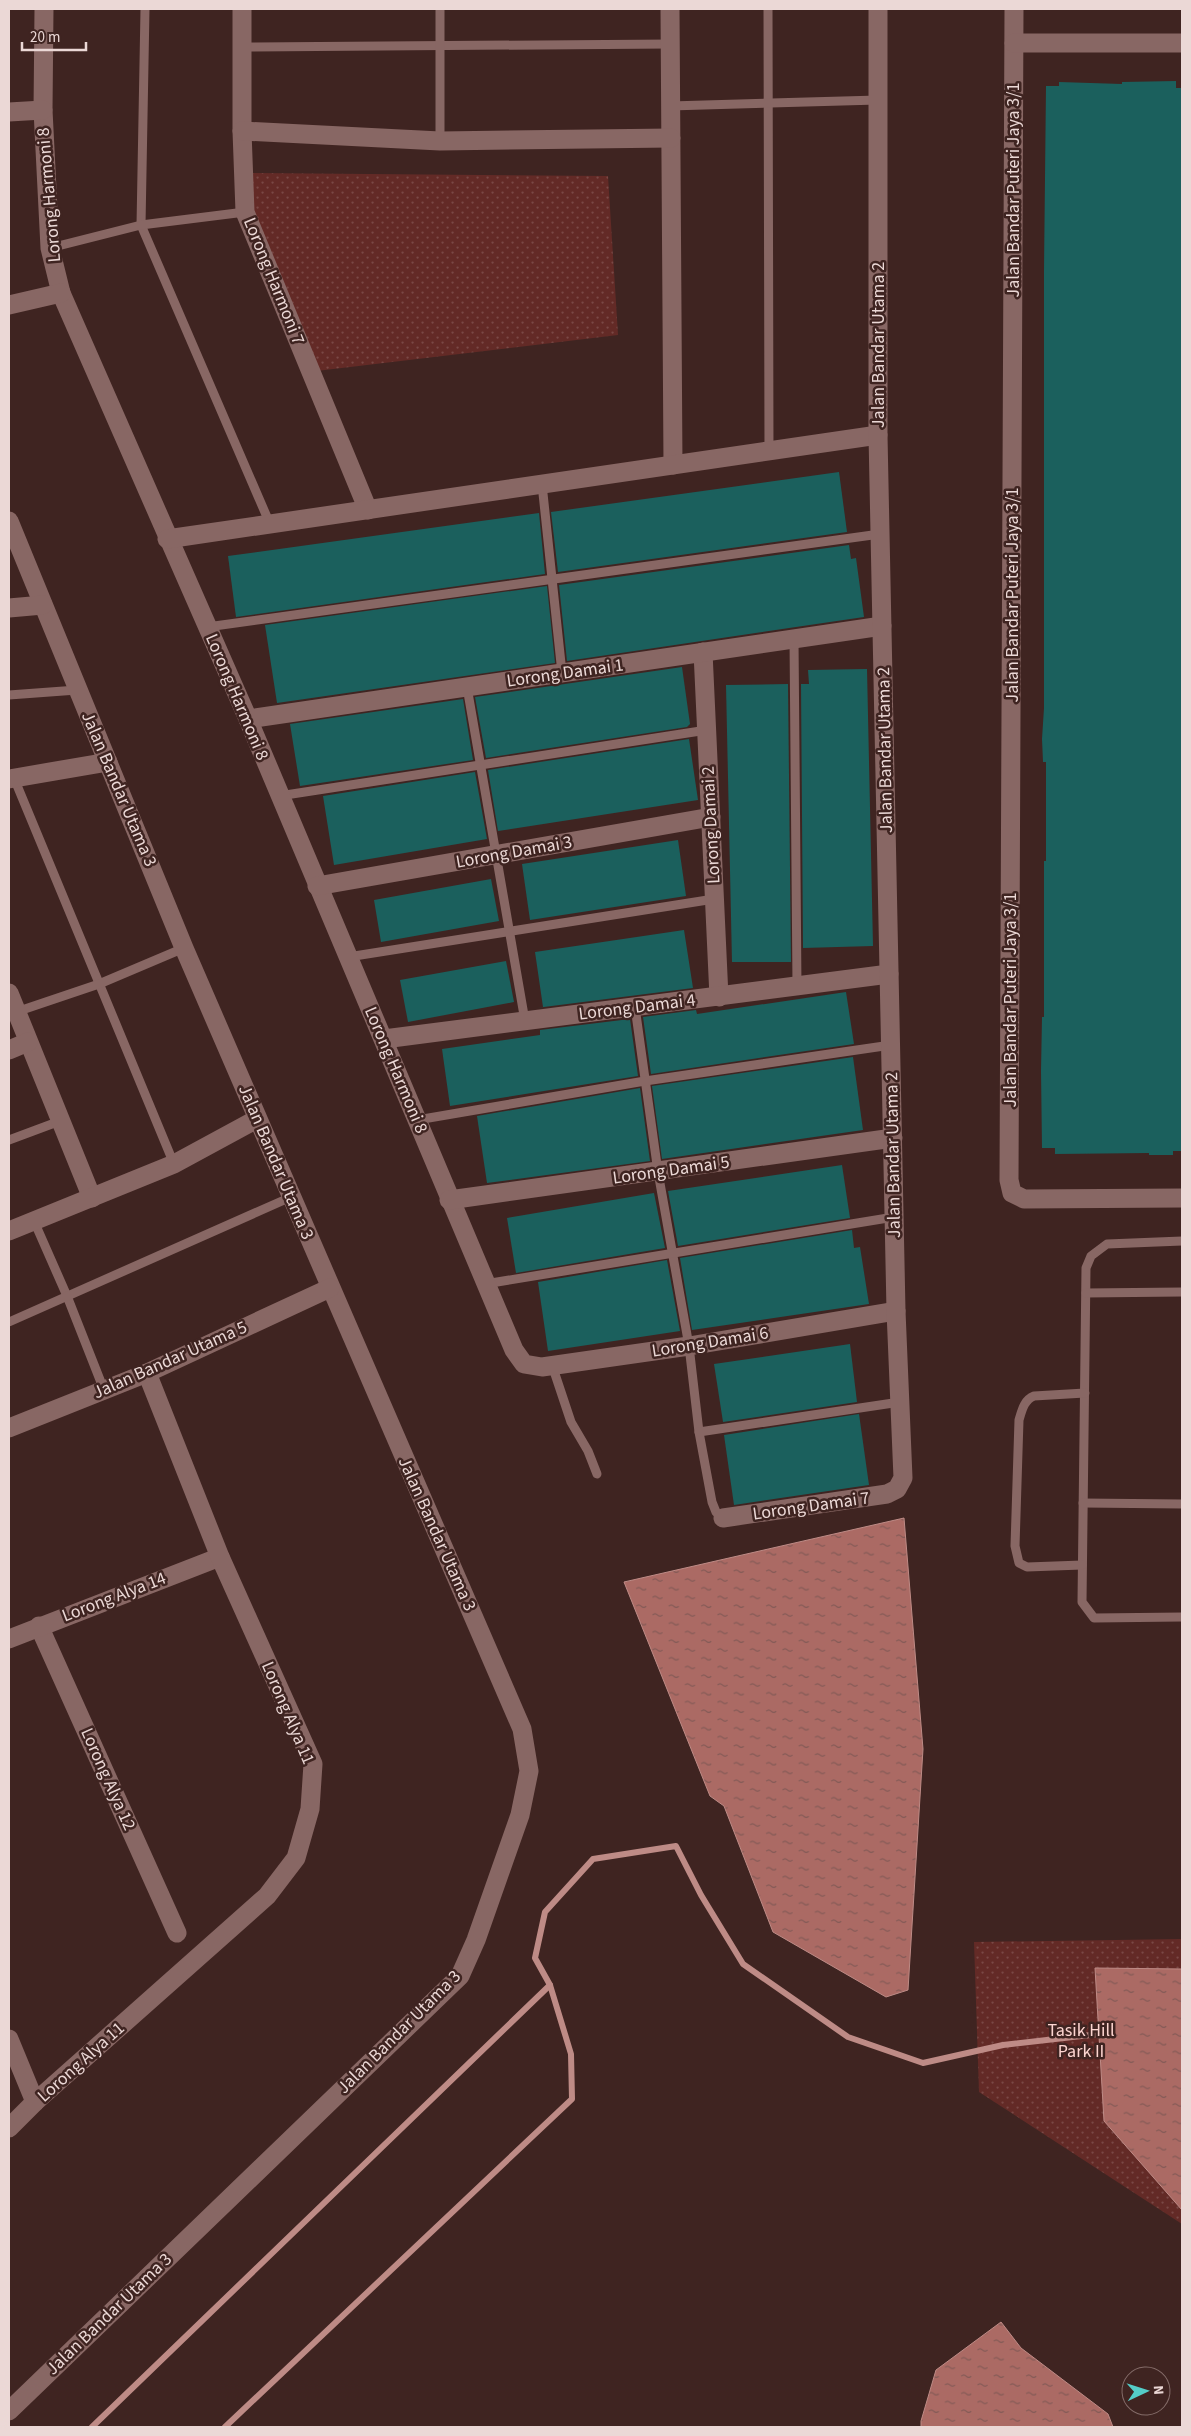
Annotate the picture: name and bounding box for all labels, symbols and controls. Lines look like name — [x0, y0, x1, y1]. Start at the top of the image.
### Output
scale bar — [22, 20, 86, 52]
text: 20 m — [30, 27, 60, 48]
street label: Jalan Bandar Puteri Jaya 3/1 — [1001, 83, 1026, 297]
street label: Lorong Harmoni 8 — [31, 127, 67, 263]
street label: Lorong Harmoni 7 — [237, 214, 311, 348]
street label: Jalan Bandar Utama 2 — [866, 262, 891, 428]
street label: Jalan Bandar Puteri Jaya 3/1 — [1000, 488, 1025, 702]
street label: Lorong Harmoni 8 — [199, 630, 275, 764]
street label: Lorong Damai 1 — [505, 652, 625, 694]
street label: Jalan Bandar Utama 2 — [871, 667, 899, 833]
street label: Jalan Bandar Utama 3 — [75, 708, 163, 870]
street label: Lorong Damai 2 — [695, 766, 727, 884]
street label: Lorong Damai 3 — [454, 829, 574, 875]
street label: Jalan Bandar Puteri Jaya 3/1 — [998, 893, 1023, 1107]
street label: Lorong Damai 4 — [577, 987, 697, 1027]
street label: Lorong Harmoni 8 — [358, 1003, 434, 1137]
street label: Jalan Bandar Utama 2 — [879, 1072, 907, 1238]
street label: Jalan Bandar Utama 3 — [232, 1081, 320, 1243]
street label: Lorong Damai 5 — [611, 1149, 731, 1191]
street label: Jalan Bandar Utama 5 — [89, 1315, 251, 1405]
street label: Lorong Damai 6 — [650, 1320, 770, 1364]
street label: Jalan Bandar Utama 3 — [392, 1453, 482, 1615]
street label: Lorong Damai 7 — [751, 1485, 871, 1527]
street label: Lorong Alya 14 — [58, 1566, 170, 1628]
street label: Lorong Alya 11 — [255, 1658, 321, 1768]
street label: Lorong Alya 12 — [74, 1724, 142, 1834]
street label: Jalan Bandar Utama 3 — [331, 1964, 467, 2100]
street label: Lorong Alya 11 — [32, 2016, 130, 2108]
park label: Tasik Hill Park II — [1047, 2018, 1115, 2064]
street label: Jalan Bandar Utama 3 — [41, 2247, 177, 2381]
north arrow — [1121, 2366, 1171, 2416]
text: N — [1148, 2385, 1168, 2396]

